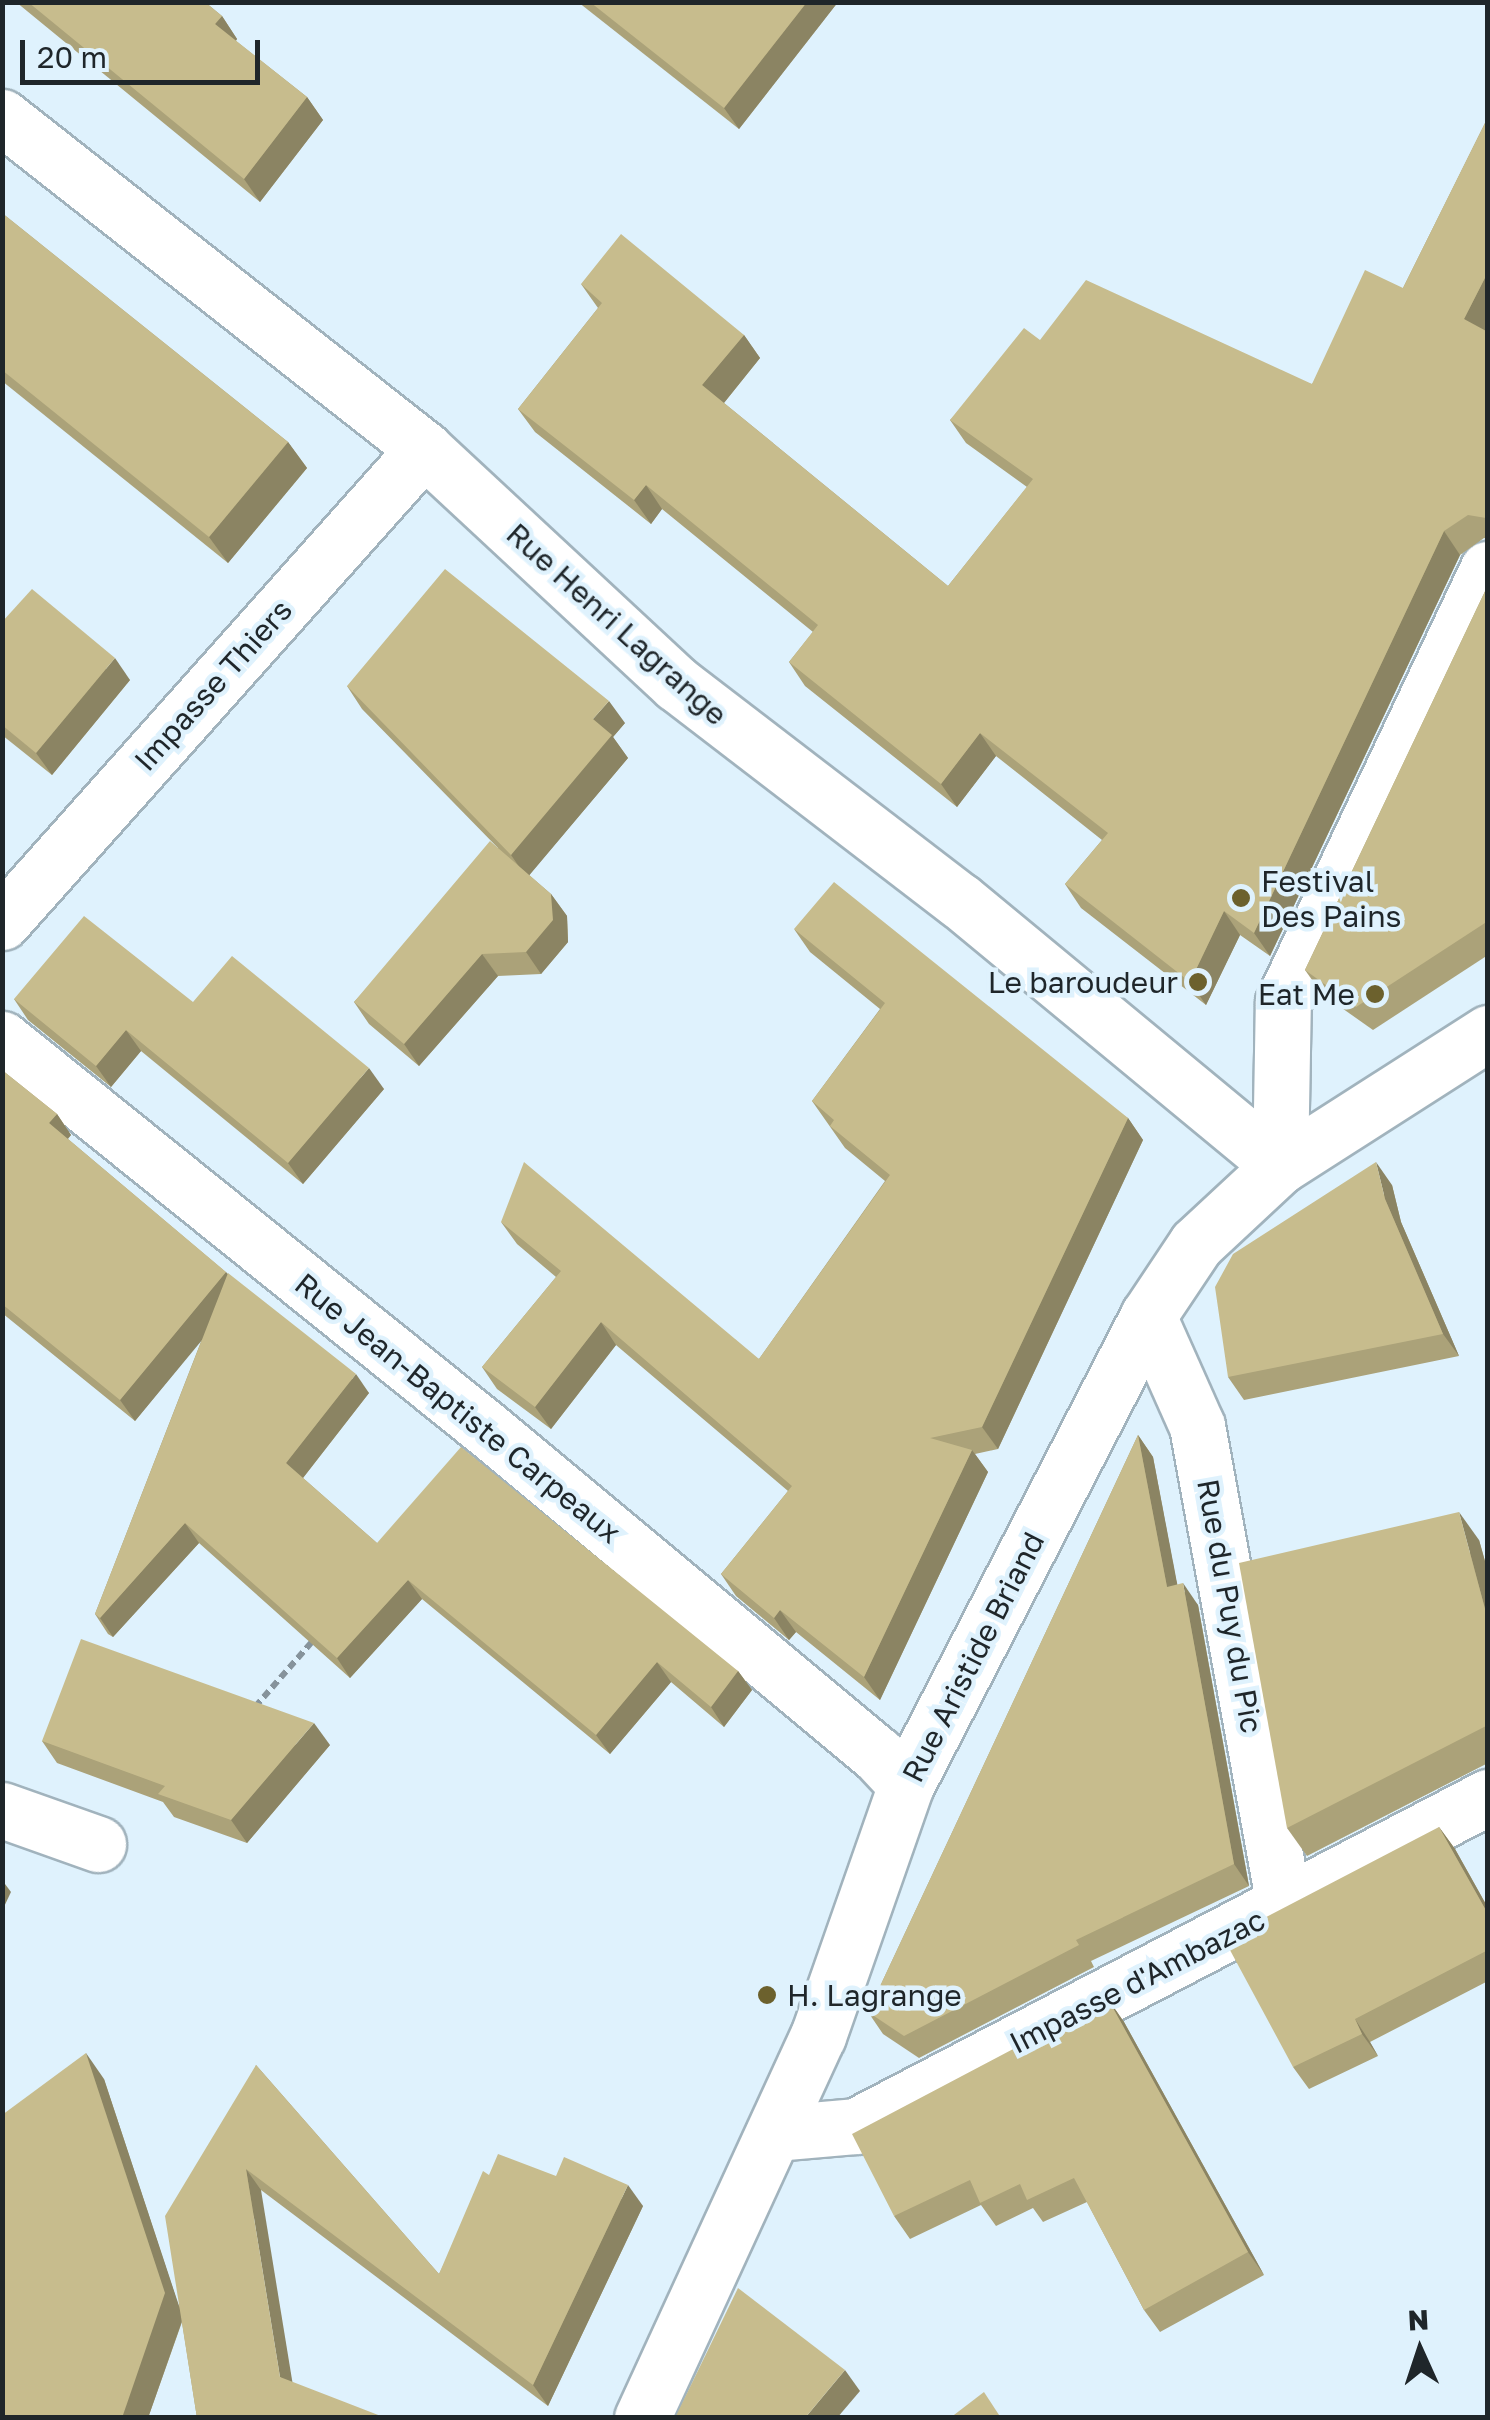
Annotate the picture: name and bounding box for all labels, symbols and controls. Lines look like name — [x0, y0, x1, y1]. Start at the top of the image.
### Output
scale bar — [25, 20, 265, 82]
text: 20 m — [37, 39, 107, 75]
street label: Rue Henri Lagrange — [499, 516, 735, 732]
street label: Impasse Thiers — [127, 592, 299, 778]
place label: Festival Des Pains — [1261, 863, 1401, 934]
marker: Festival Des Pains — [1230, 887, 1252, 909]
place label: Le baroudeur — [988, 964, 1178, 1000]
marker: Le baroudeur — [1187, 971, 1209, 993]
place label: Eat Me — [1258, 976, 1355, 1012]
marker: Eat Me — [1364, 983, 1386, 1005]
street label: Rue Jean-Baptiste Carpeaux — [288, 1265, 628, 1551]
street label: Rue du Puy du Pic — [1190, 1476, 1270, 1736]
street label: Rue Aristide Briand — [894, 1526, 1052, 1788]
street label: Impasse d'Ambazac — [1003, 1901, 1271, 2061]
place label: H. Lagrange — [787, 1977, 962, 2013]
marker: H. Lagrange — [756, 1984, 778, 2006]
north arrow — [1370, 2300, 1470, 2400]
text: N — [1407, 2303, 1430, 2337]

